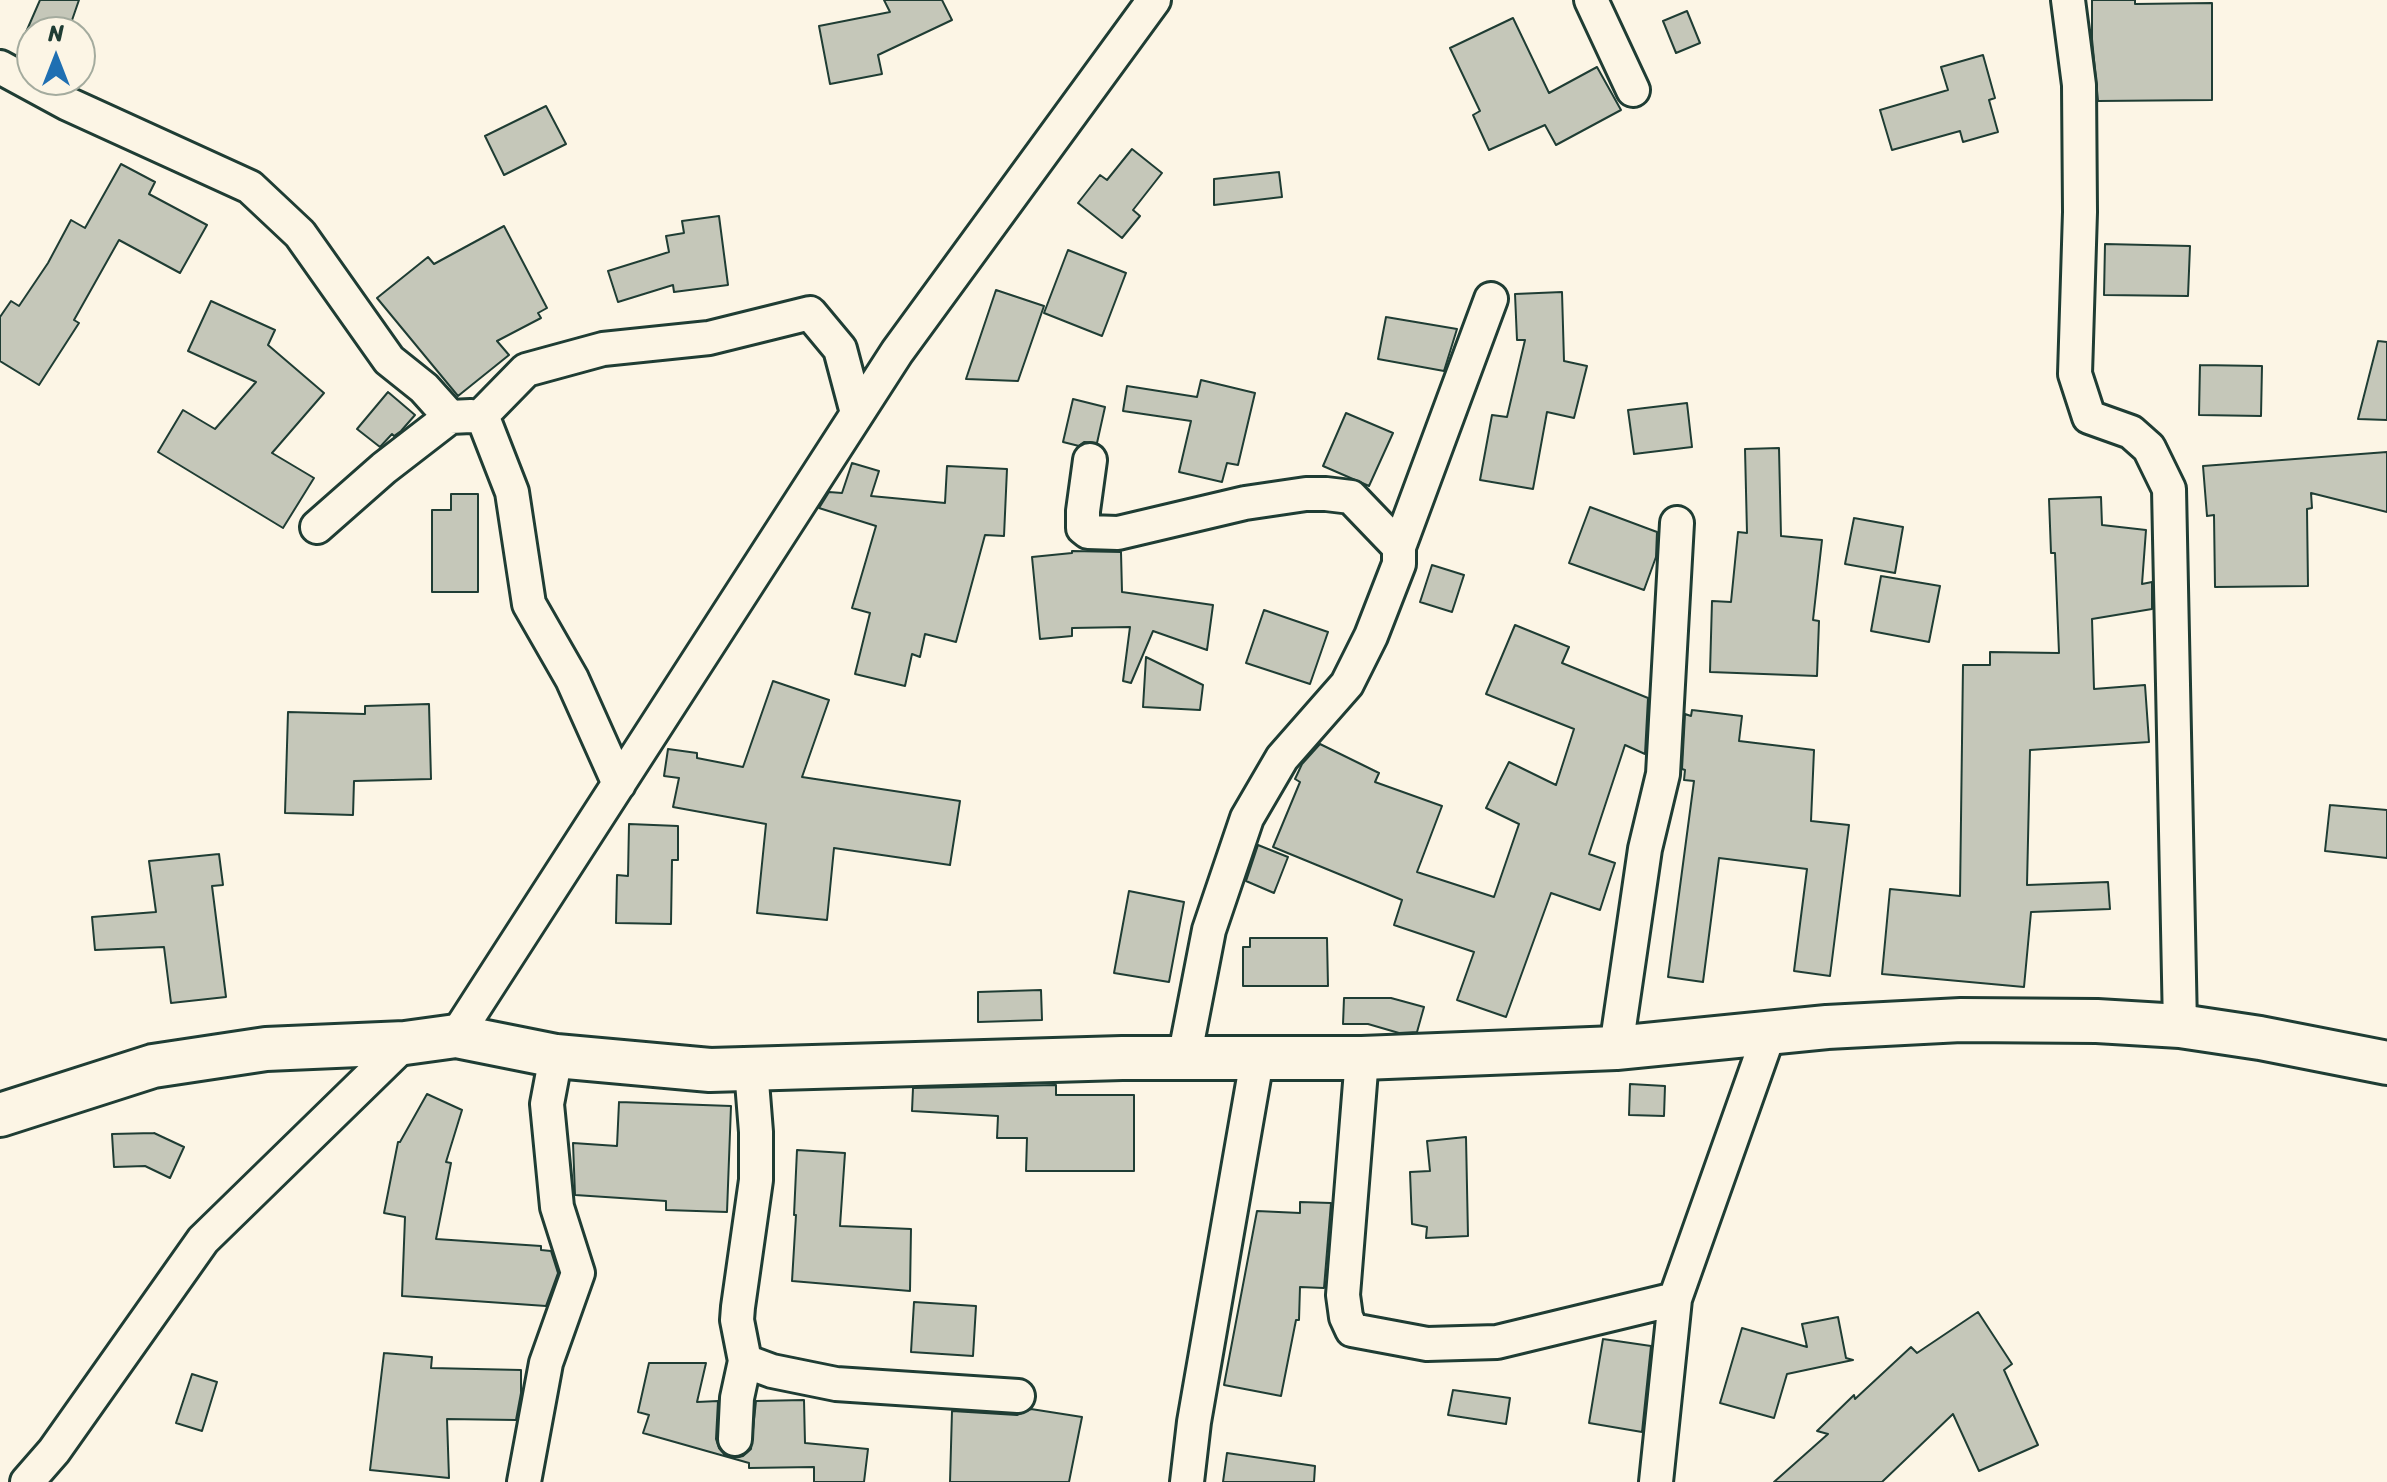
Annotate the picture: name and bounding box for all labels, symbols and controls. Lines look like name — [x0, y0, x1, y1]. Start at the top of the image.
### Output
text: N — [48, 14, 64, 53]
north arrow — [16, 16, 96, 96]

